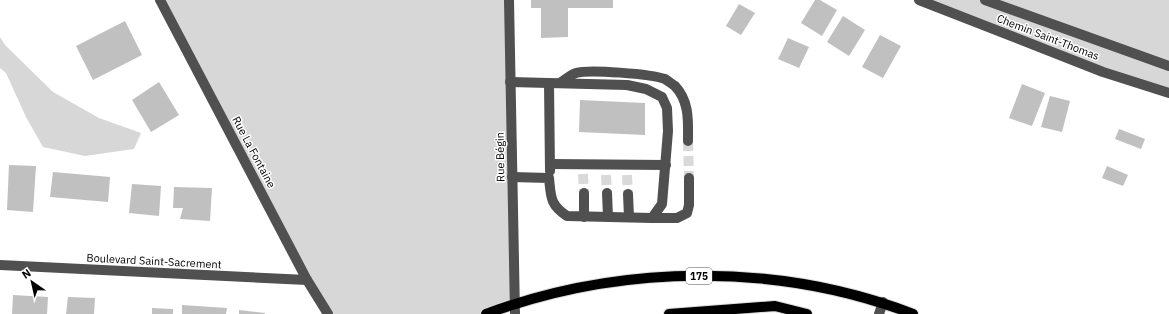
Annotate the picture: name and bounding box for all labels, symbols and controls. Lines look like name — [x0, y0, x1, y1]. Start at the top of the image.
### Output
street label: Chemin Saint-Thomas — [995, 11, 1101, 63]
street label: Rue La Fontaine — [229, 114, 279, 190]
street label: Rue Bégin — [493, 132, 507, 182]
street label: Boulevard Saint-Sacrement — [86, 250, 222, 272]
north arrow — [12, 262, 52, 302]
text: N — [19, 266, 34, 282]
road number: 175 — [686, 268, 712, 284]

